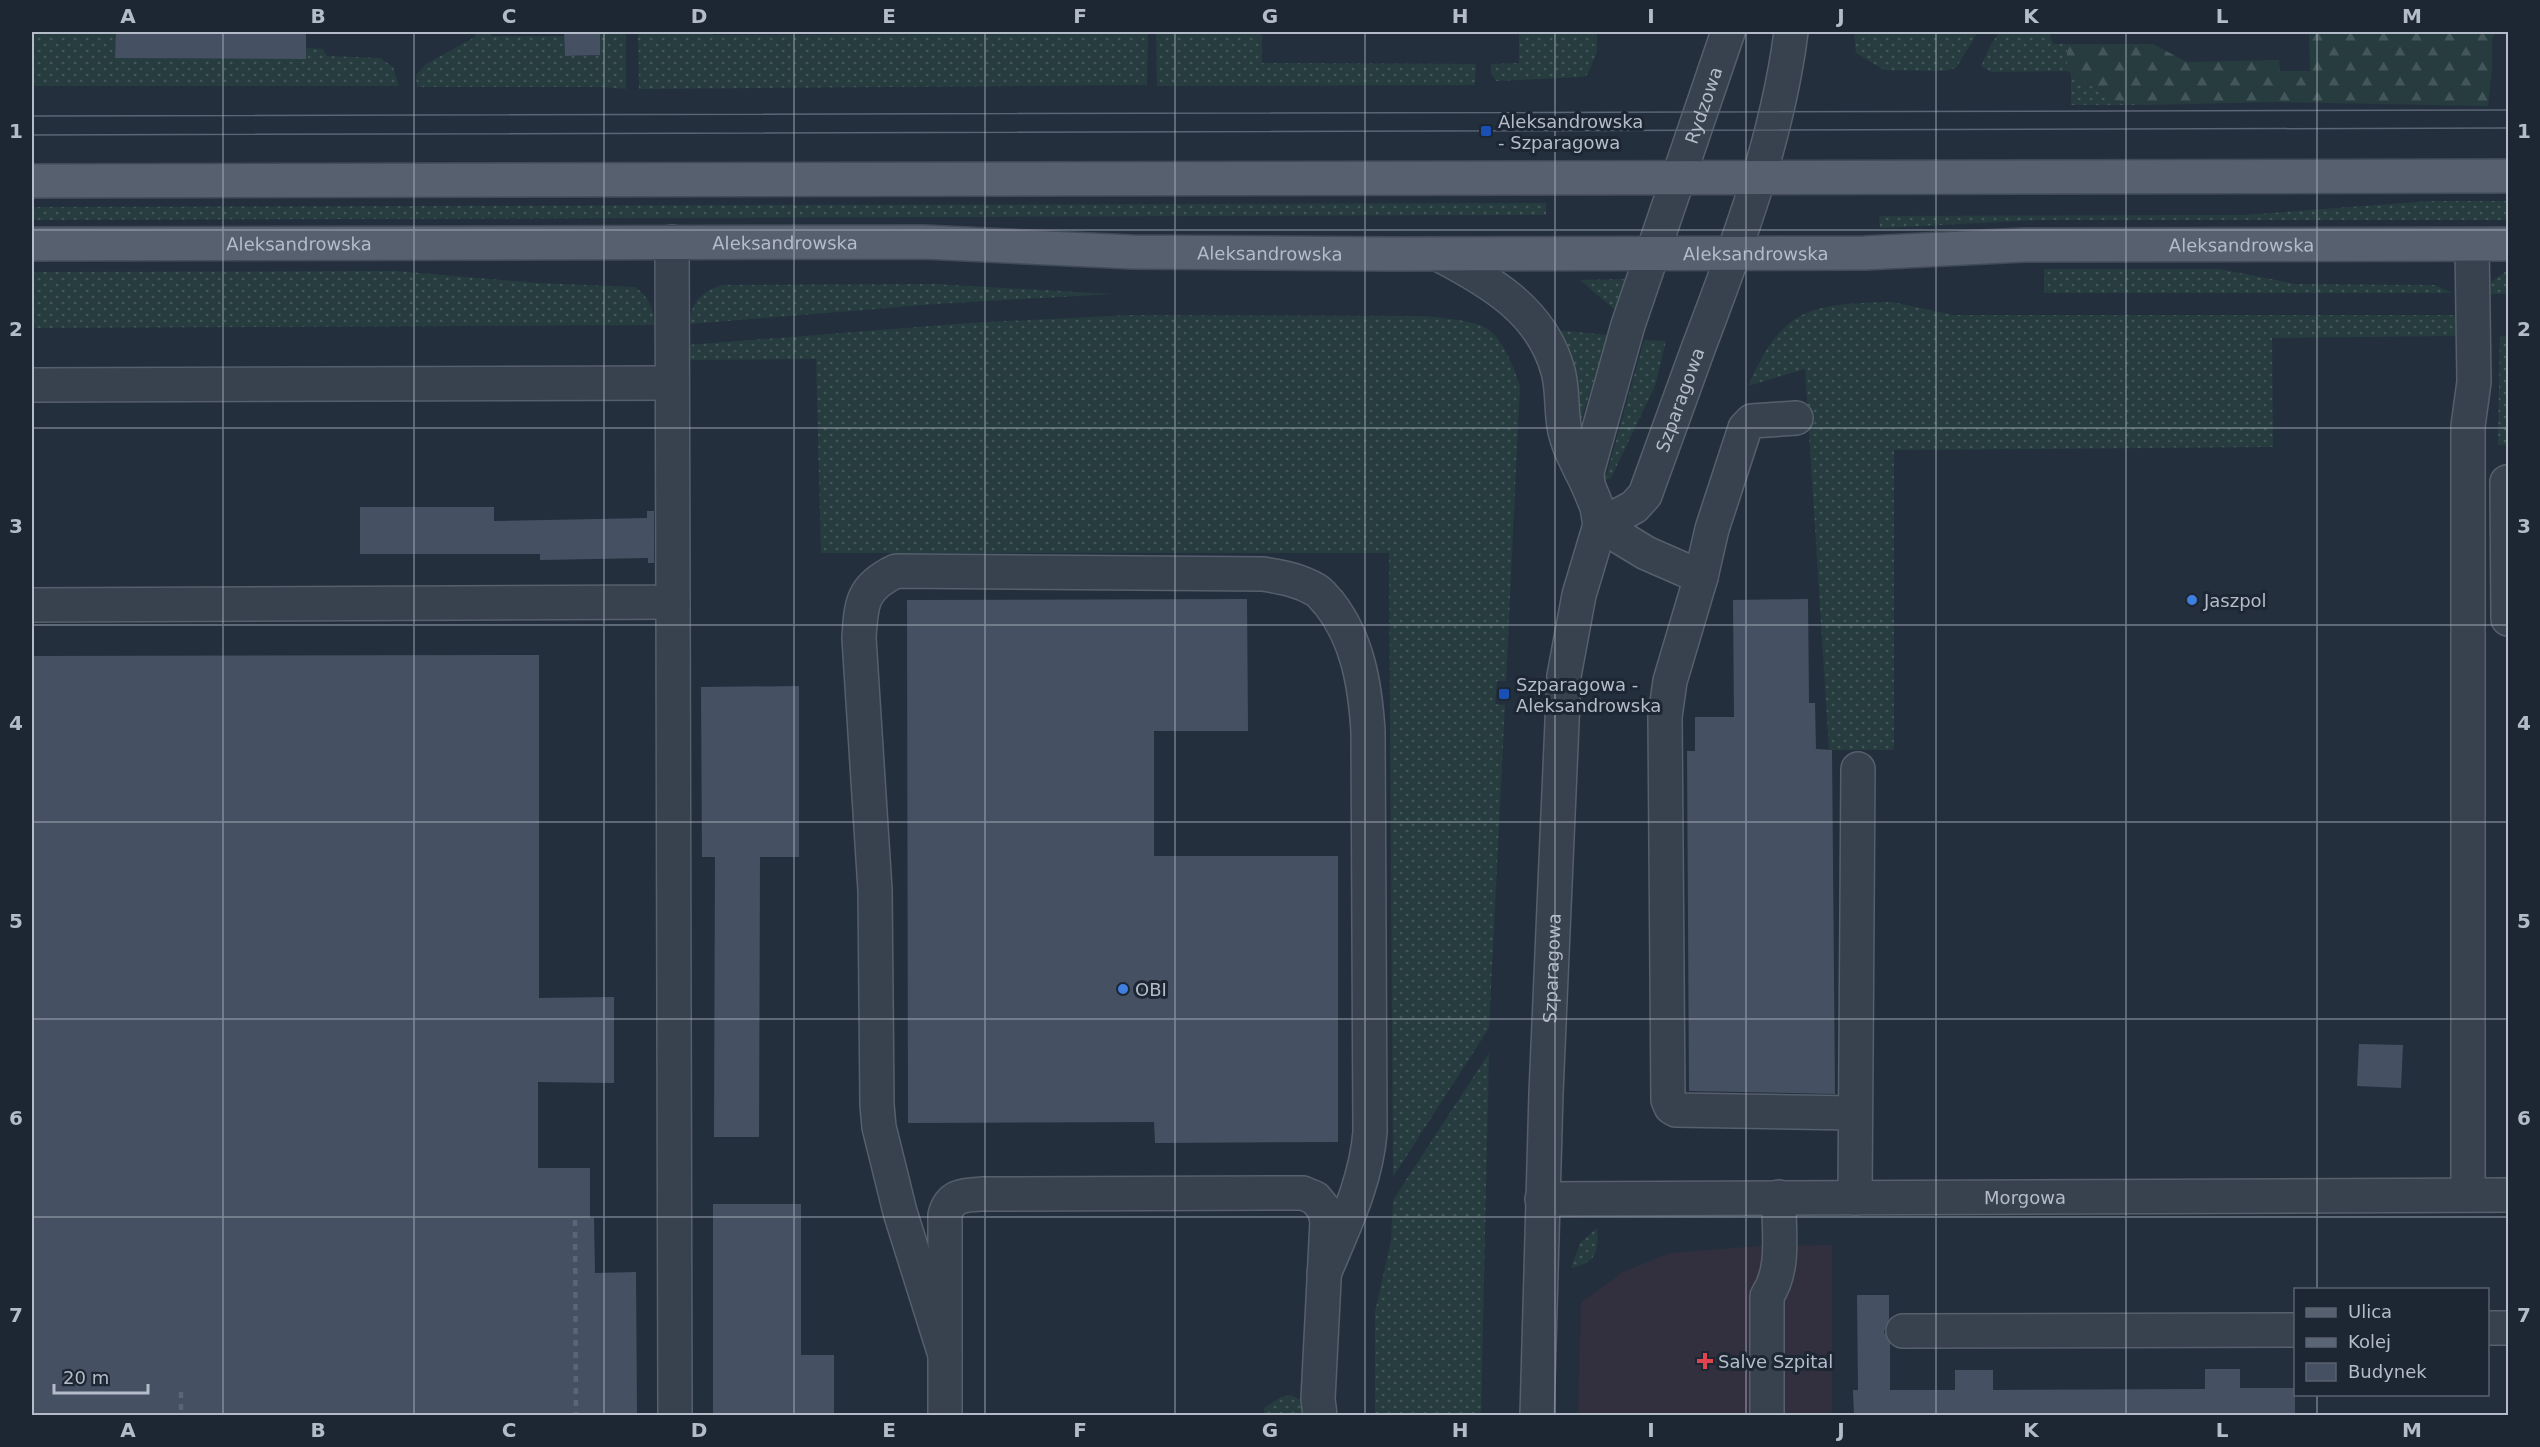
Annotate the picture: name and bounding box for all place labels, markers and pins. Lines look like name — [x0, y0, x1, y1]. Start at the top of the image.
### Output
place label: Aleksandrowska - Szparagowa — [1498, 111, 1643, 153]
marker: Aleksandrowska - Szparagowa — [1479, 124, 1493, 138]
place label: Jaszpol — [2203, 590, 2267, 611]
marker: Jaszpol — [2185, 593, 2199, 607]
place label: Szparagowa - Aleksandrowska — [1516, 674, 1661, 716]
marker: Szparagowa - Aleksandrowska — [1497, 687, 1511, 701]
place label: OBI — [1135, 979, 1167, 1000]
marker: OBI — [1116, 982, 1130, 996]
place label: Salve Szpital — [1718, 1351, 1833, 1372]
marker: Salve Szpital — [1696, 1352, 1714, 1370]

